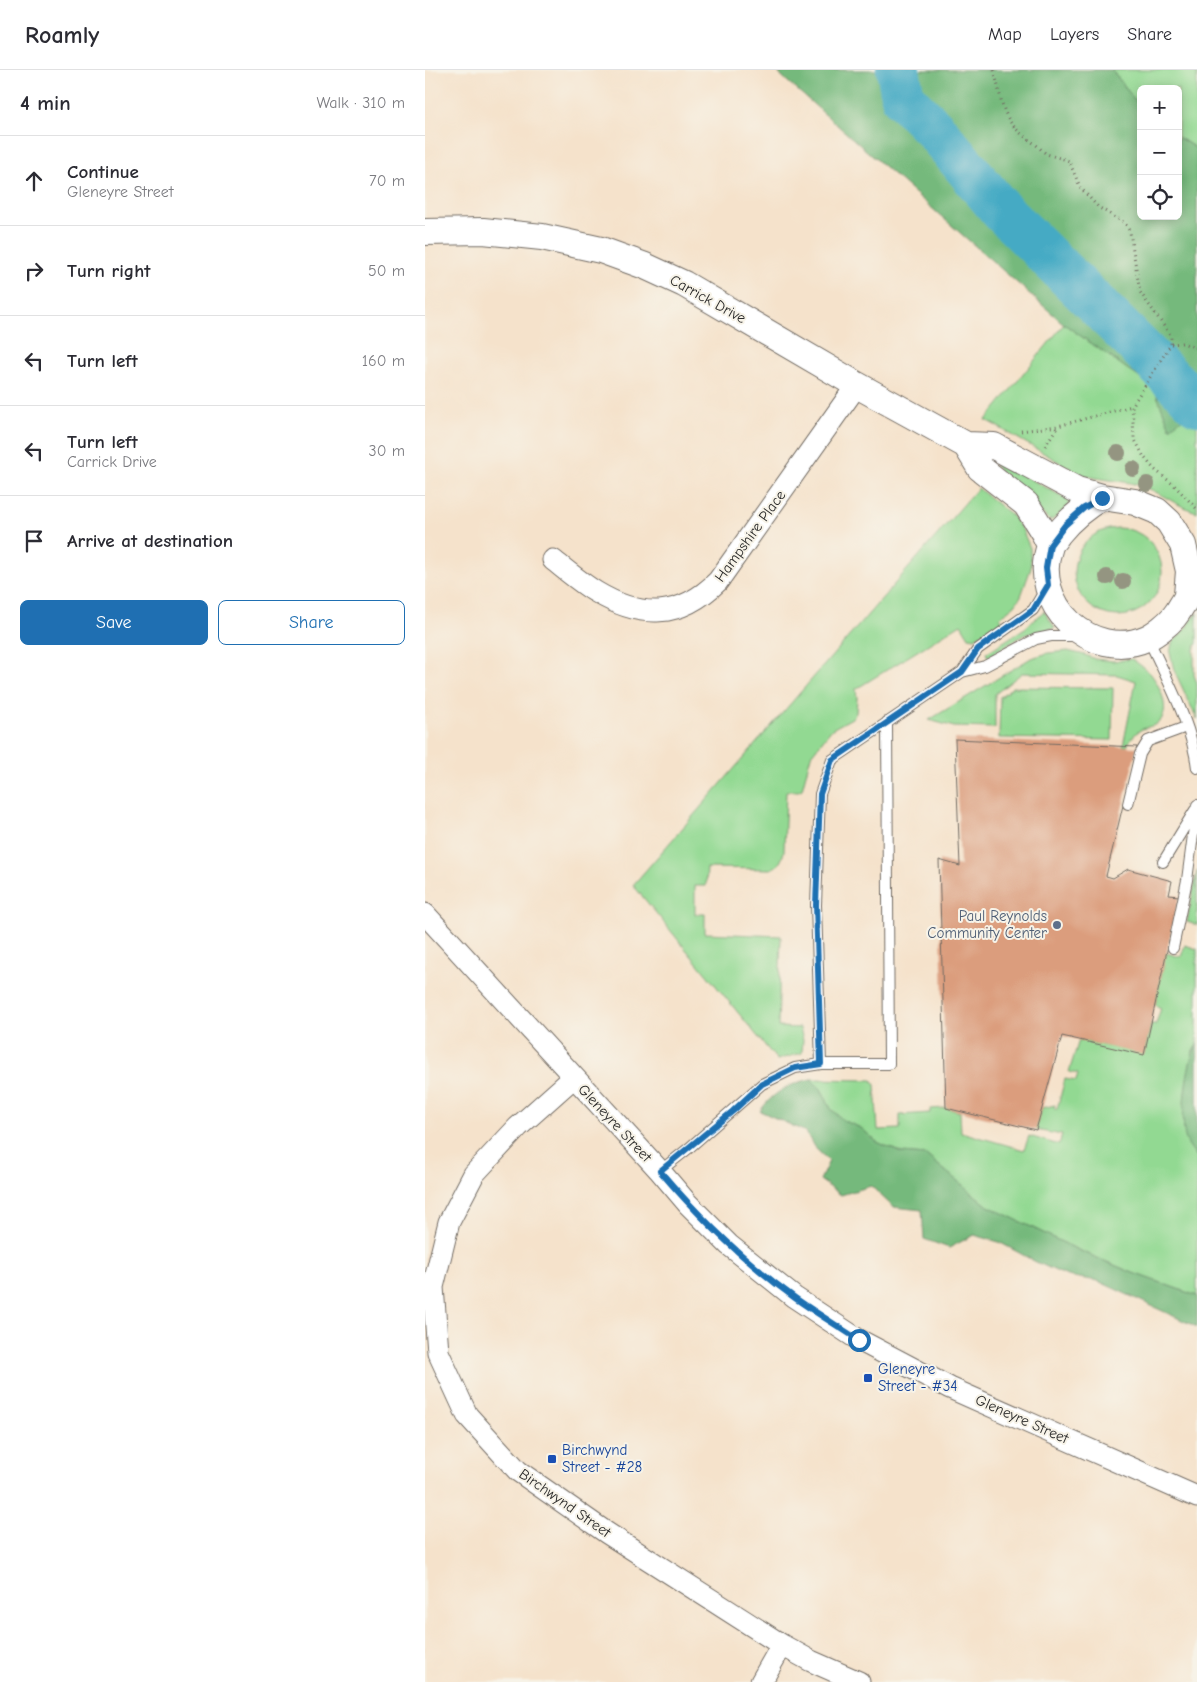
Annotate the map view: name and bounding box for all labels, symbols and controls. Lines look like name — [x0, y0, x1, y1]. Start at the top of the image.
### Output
text: Roamly — [25, 21, 99, 49]
text: Map — [988, 24, 1022, 45]
text: Layers — [1050, 24, 1099, 45]
text: Share — [1127, 24, 1172, 45]
map controls — [1137, 85, 1182, 220]
button: + — [1137, 85, 1182, 130]
text: 4 min — [20, 91, 71, 115]
text: Walk · 310 m — [316, 94, 405, 112]
button: − — [1137, 130, 1182, 175]
text: Continue — [67, 161, 139, 183]
icon: ahead — [20, 167, 48, 195]
text: 70 m — [369, 172, 405, 190]
button: locate — [1137, 175, 1182, 220]
text: Gleneyre Street — [67, 183, 173, 201]
icon: right — [20, 257, 48, 285]
text: Turn right — [67, 260, 151, 282]
text: 50 m — [368, 262, 405, 280]
street label: Carrick Drive — [667, 271, 750, 327]
icon: left — [20, 347, 48, 375]
text: Turn left — [67, 350, 138, 372]
text: 160 m — [362, 352, 405, 370]
text: Turn left — [67, 431, 138, 453]
icon: left — [20, 437, 48, 465]
text: 30 m — [369, 442, 405, 460]
text: Carrick Drive — [67, 453, 157, 471]
street label: Hampshire Place — [711, 486, 790, 585]
route end — [1091, 487, 1114, 510]
icon: arrive — [20, 527, 48, 555]
text: Arrive at destination — [67, 530, 233, 552]
button: Save — [20, 600, 208, 645]
button: Share — [218, 600, 405, 645]
place label: Paul Reynolds Community Center — [927, 907, 1047, 942]
marker: Paul Reynolds Community Center — [1051, 919, 1063, 931]
street label: Gleneyre Street — [574, 1080, 656, 1166]
route start — [848, 1329, 871, 1352]
place label: Gleneyre Street - #34 — [878, 1360, 958, 1395]
marker: Gleneyre Street - #34 — [862, 1372, 874, 1384]
street label: Gleneyre Street — [973, 1390, 1072, 1448]
place label: Birchwynd Street - #28 — [562, 1441, 642, 1476]
marker: Birchwynd Street - #28 — [546, 1453, 558, 1465]
street label: Birchwynd Street — [516, 1465, 615, 1542]

